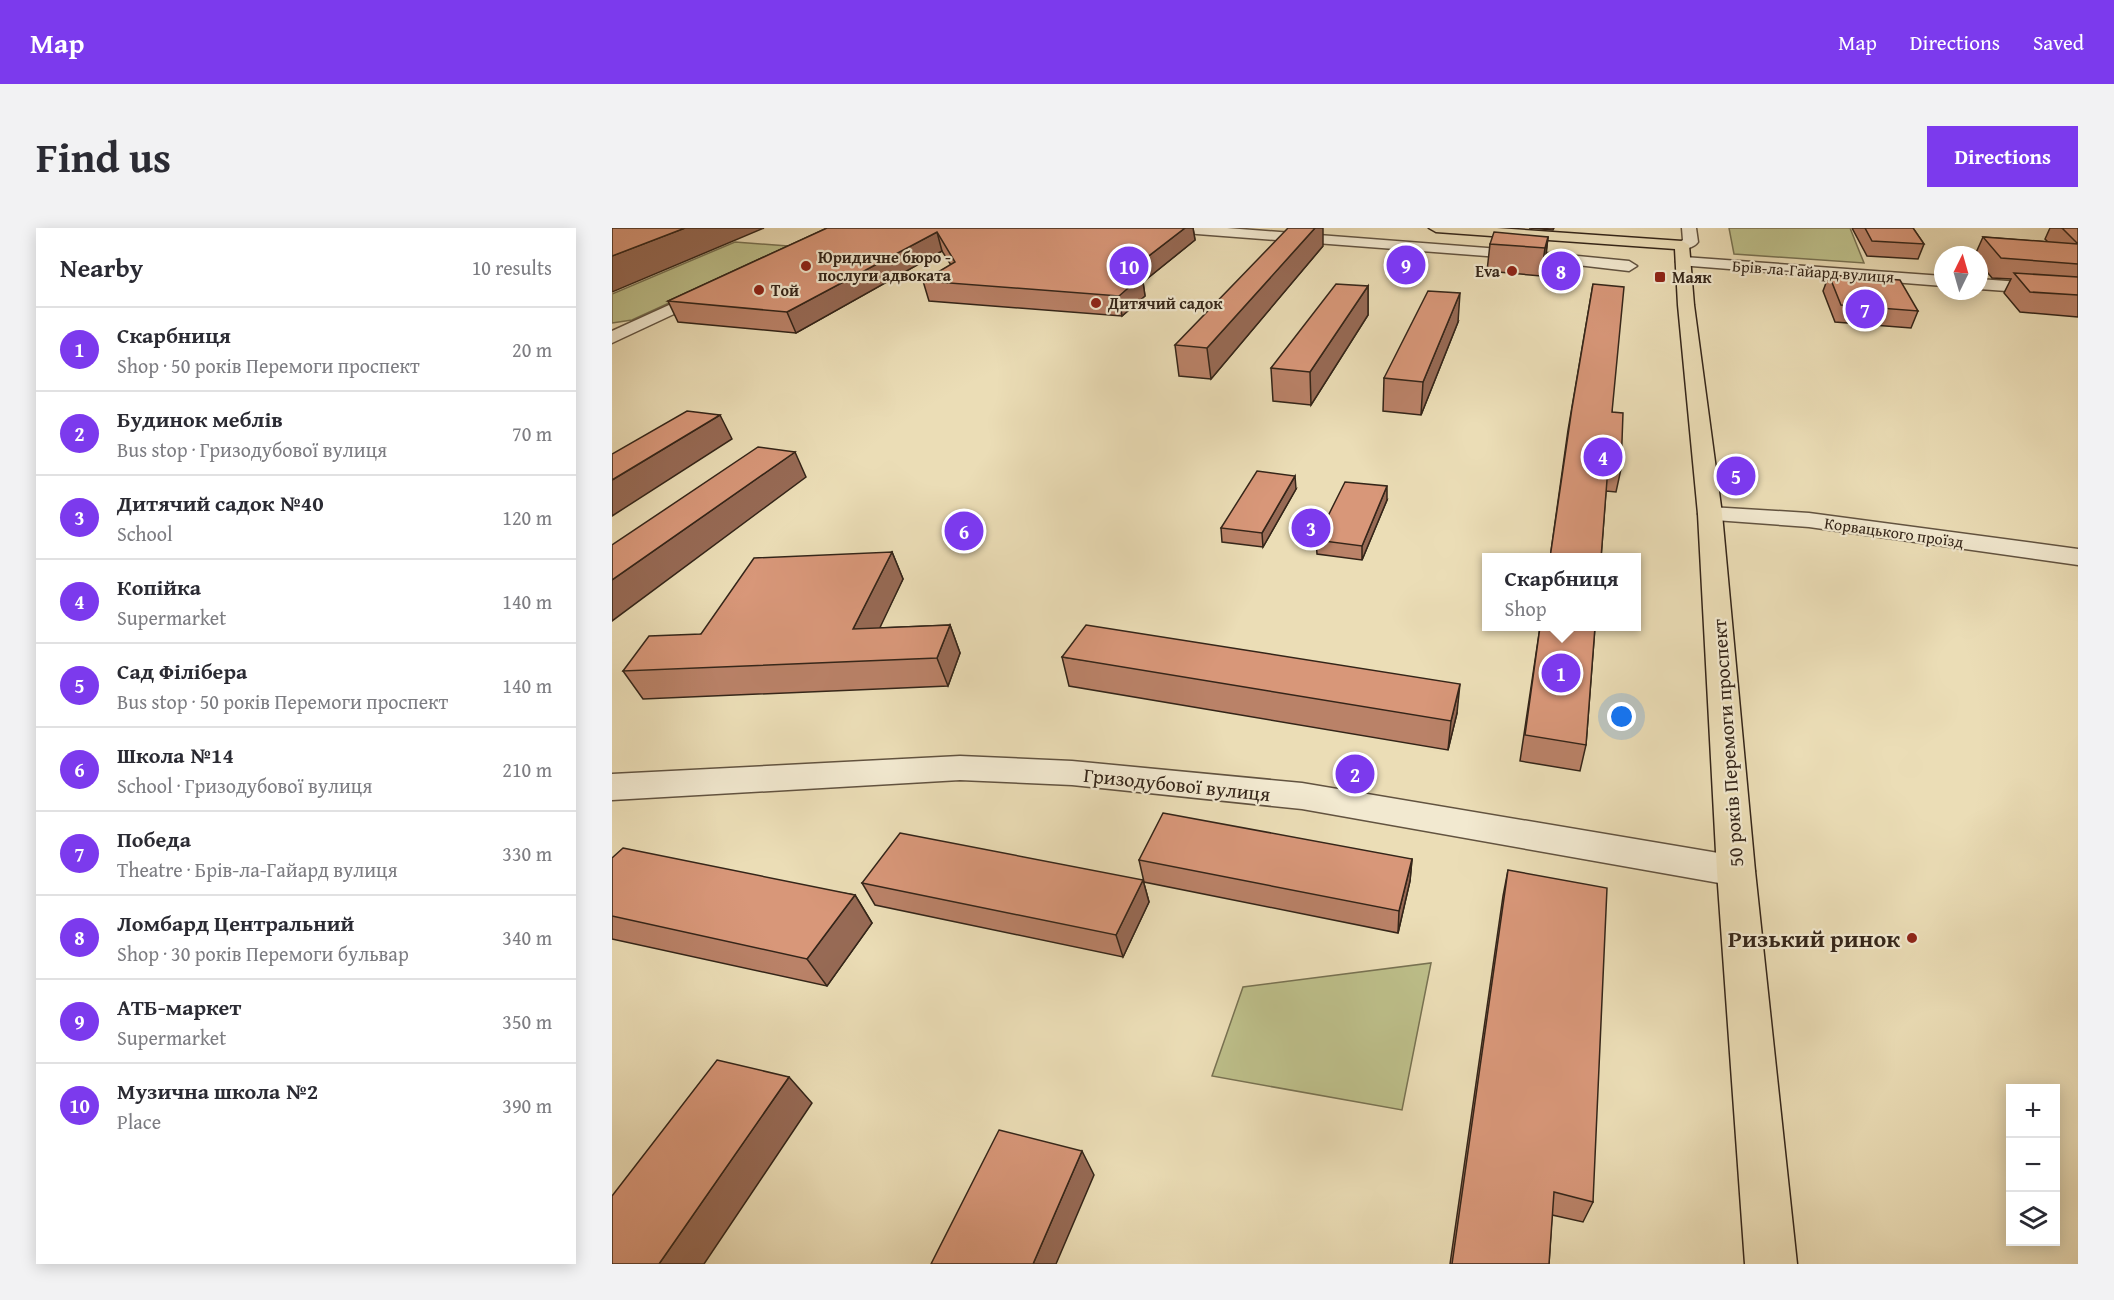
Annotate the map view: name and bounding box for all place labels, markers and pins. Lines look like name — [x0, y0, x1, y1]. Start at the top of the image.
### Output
pin: 10 — [1110, 243, 1148, 288]
pin: 9 — [1386, 243, 1426, 288]
place label: Юридичне бюро - послуги адвоката — [818, 245, 952, 287]
pin: 8 — [1542, 248, 1580, 294]
marker: Юридичне бюро - послуги адвоката — [799, 259, 813, 273]
place label: Eva — [1475, 259, 1501, 283]
marker: Eva — [1505, 264, 1519, 278]
place label: Маяк — [1672, 265, 1712, 289]
marker: Маяк — [1653, 270, 1667, 284]
place label: Той — [771, 278, 799, 302]
marker: Той — [752, 283, 766, 297]
pin: 7 — [1846, 286, 1884, 332]
place label: Дитячий садок — [1107, 291, 1223, 315]
marker: Дитячий садок — [1089, 296, 1103, 310]
pin: 4 — [1584, 434, 1622, 480]
pin: 5 — [1716, 454, 1756, 498]
pin: 3 — [1292, 506, 1330, 550]
pin: 6 — [944, 508, 984, 554]
pin: 1 — [1542, 650, 1580, 696]
pin: 2 — [1336, 752, 1374, 796]
place label: Ризький ринок — [1728, 921, 1900, 956]
marker: Ризький ринок — [1905, 931, 1919, 945]

